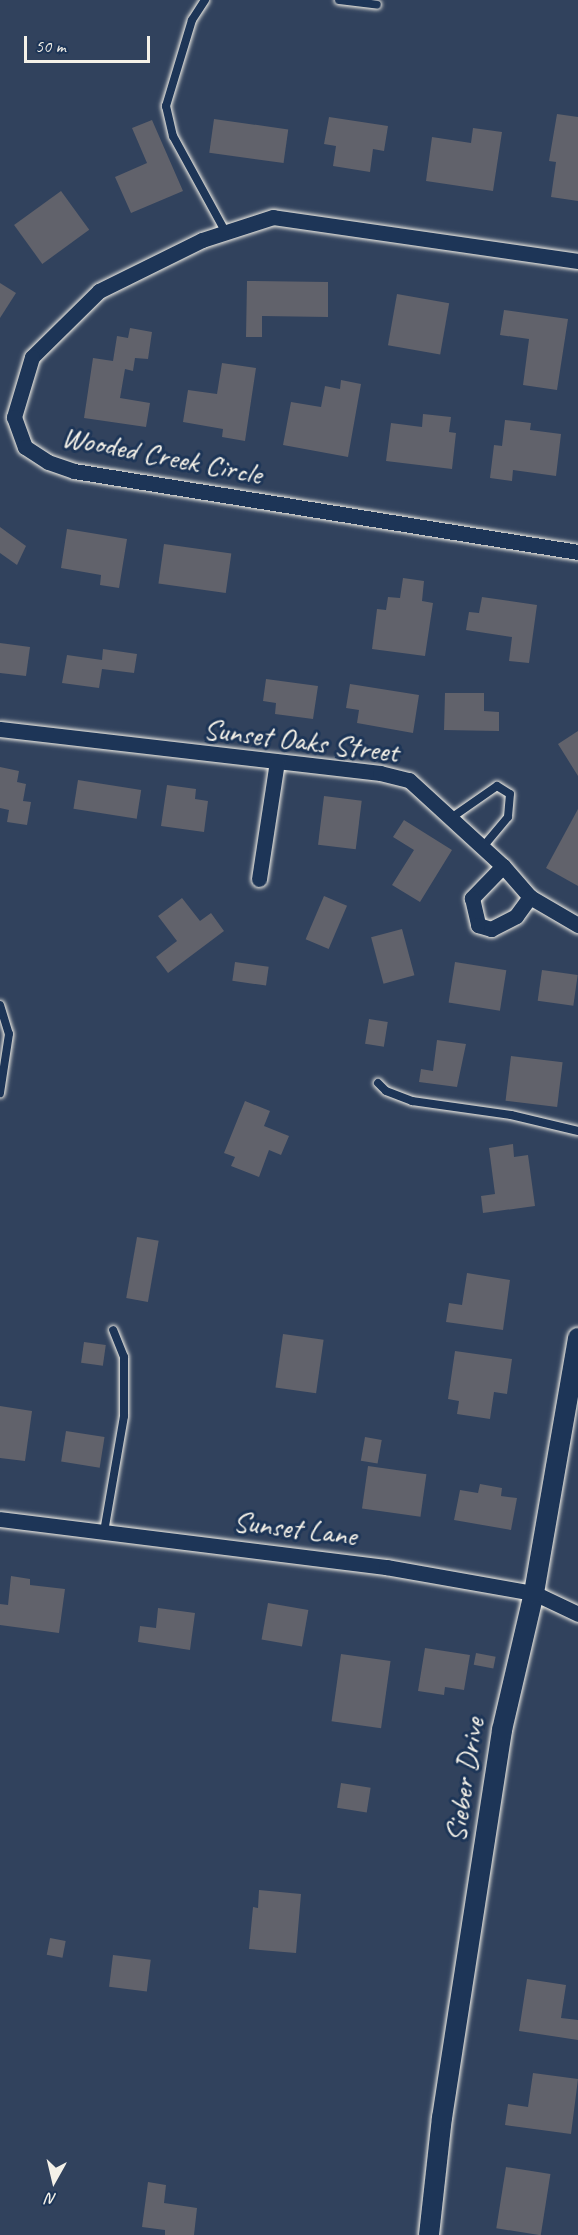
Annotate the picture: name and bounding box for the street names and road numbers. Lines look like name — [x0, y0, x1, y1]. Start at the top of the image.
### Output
street label: Wooded Creek Circle — [59, 418, 265, 492]
street label: Sunset Oaks Street — [201, 710, 401, 770]
street label: Sunset Lane — [231, 1503, 359, 1553]
street label: Sieber Drive — [436, 1715, 492, 1845]

